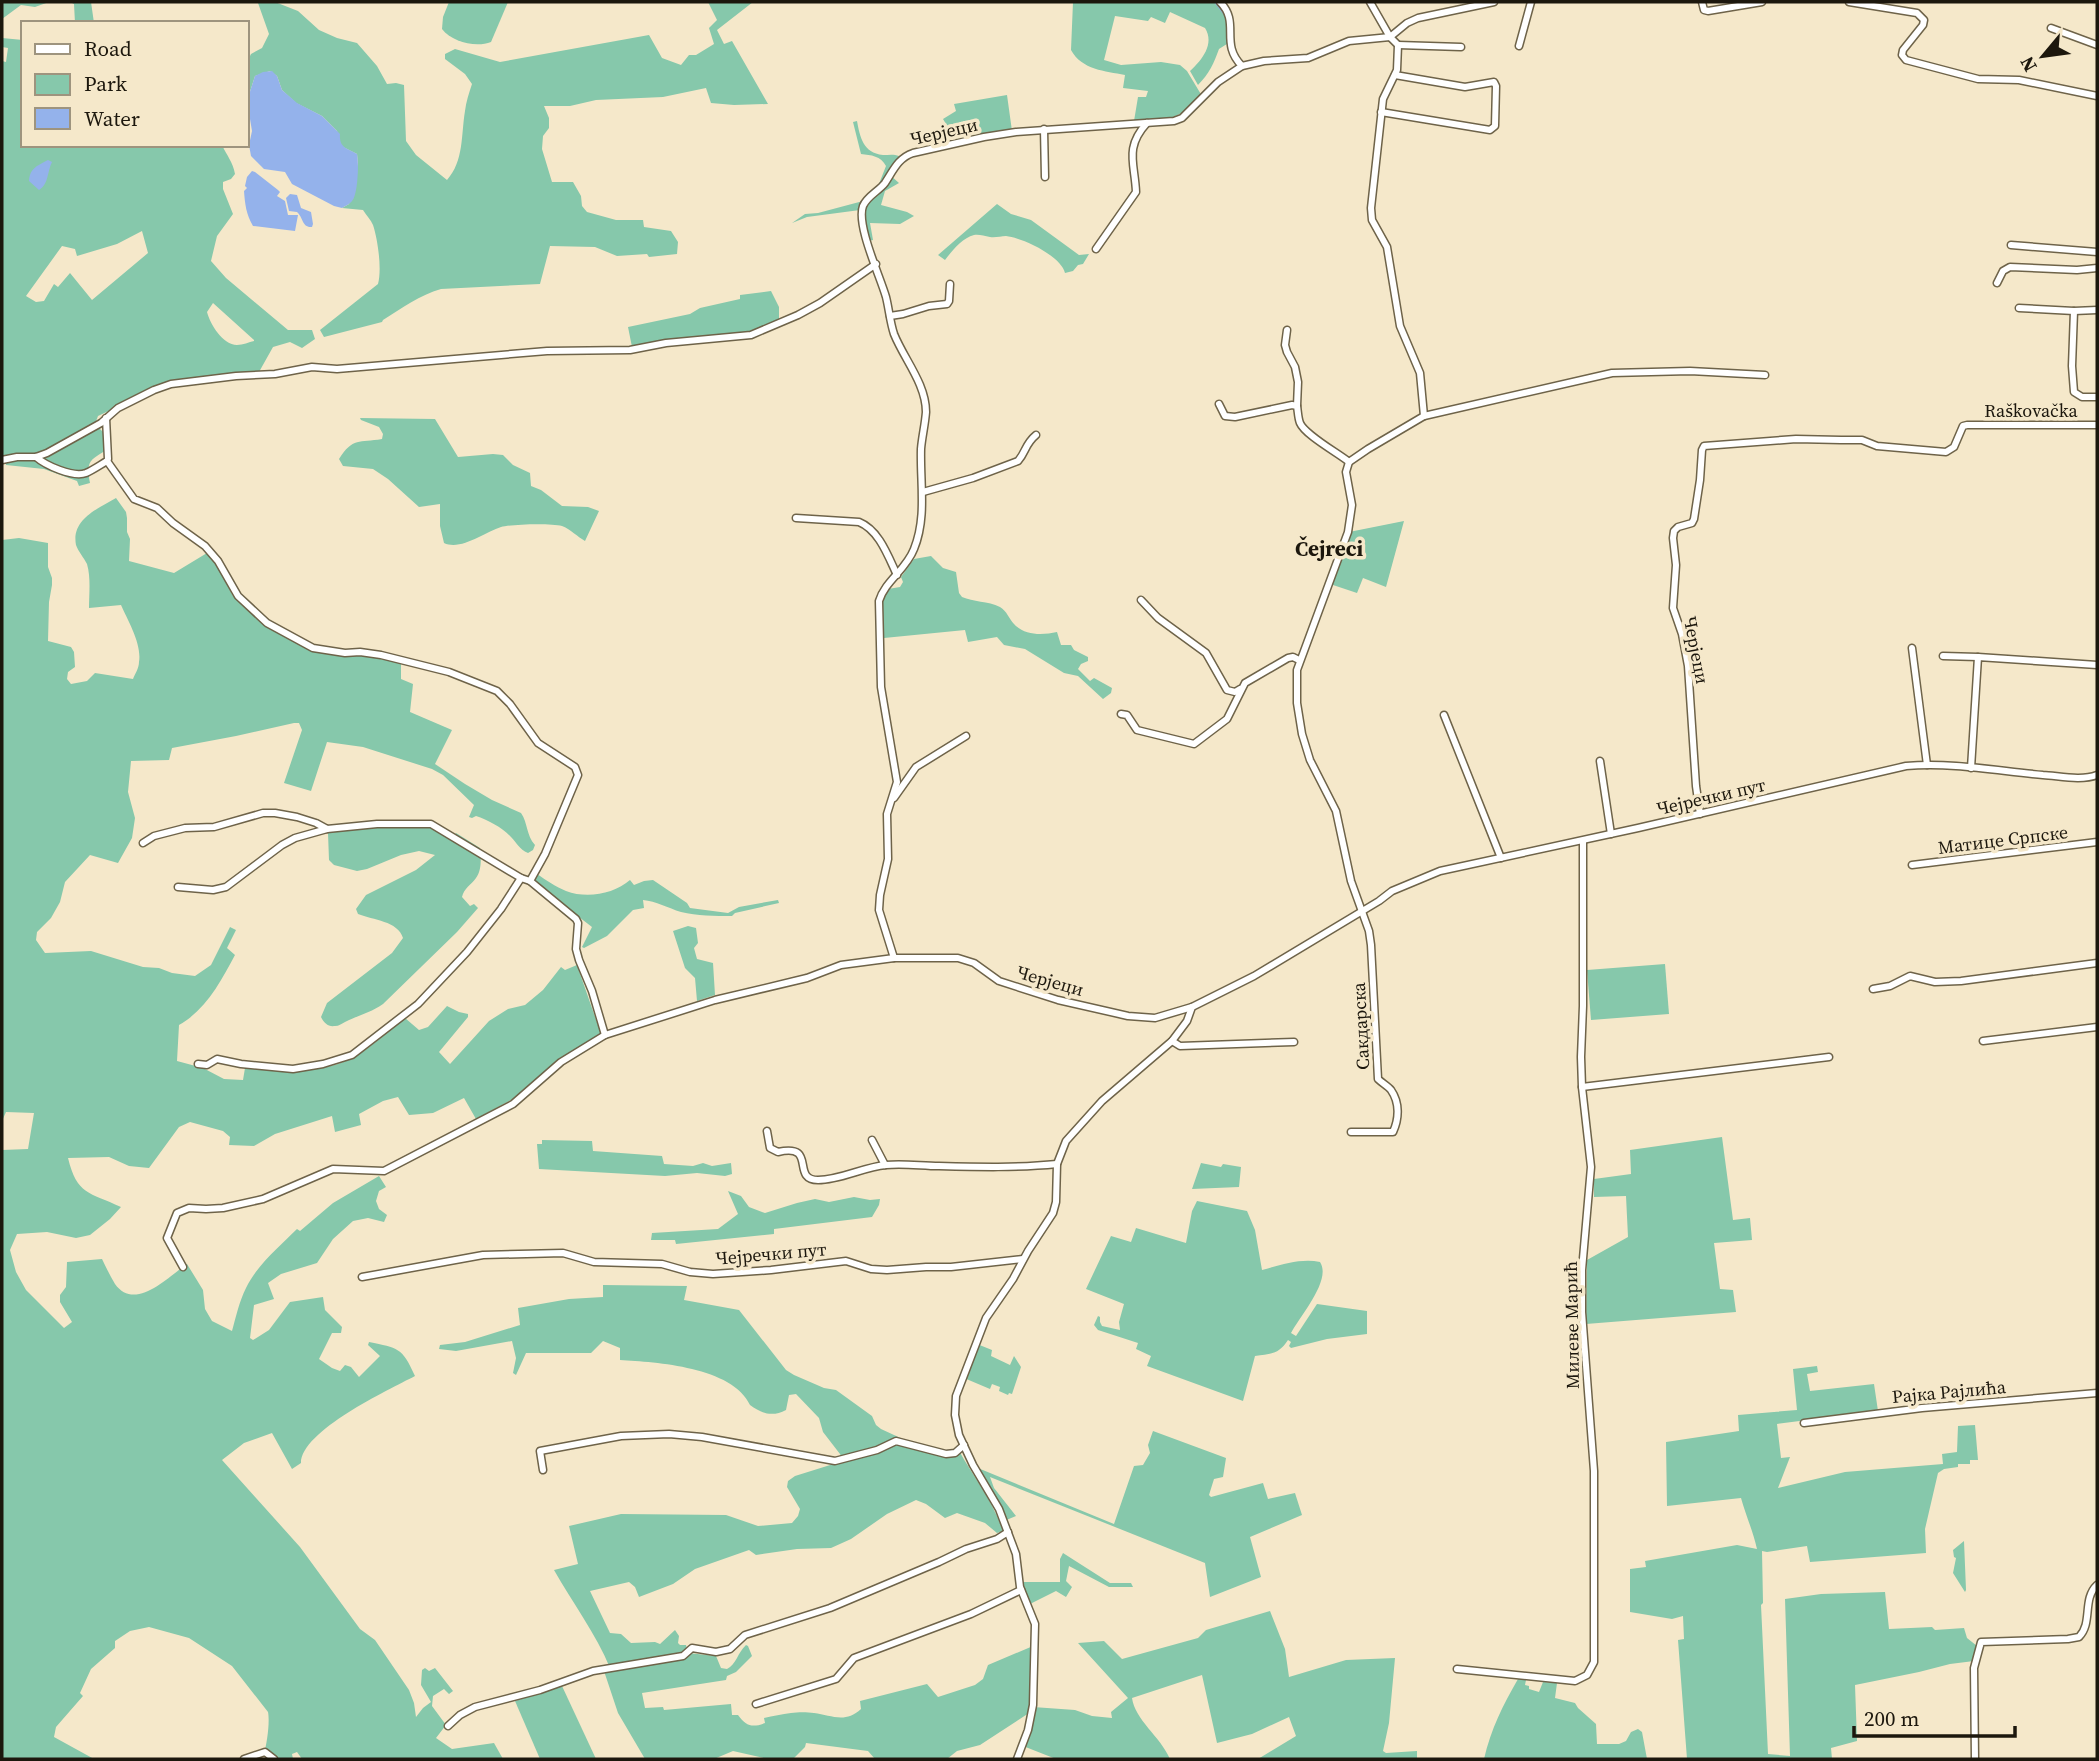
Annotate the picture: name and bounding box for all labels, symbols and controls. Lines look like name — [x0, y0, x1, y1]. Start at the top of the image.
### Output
legend — [21, 21, 248, 147]
north arrow — [2008, 21, 2078, 91]
text: Road — [84, 34, 132, 63]
text: N — [2013, 52, 2043, 77]
text: Park — [84, 69, 128, 98]
text: Water — [84, 104, 140, 133]
street label: Черјеци — [908, 112, 980, 151]
street label: Raškovačka — [1984, 398, 2079, 423]
district label: Čejreci — [1295, 534, 1363, 563]
street label: Черјеци — [1678, 614, 1715, 686]
street label: Чејречки пут — [1654, 772, 1768, 821]
street label: Матице Српске — [1937, 819, 2069, 860]
street label: Черјеци — [1014, 959, 1087, 1002]
street label: Сакдарска — [1346, 981, 1375, 1070]
street label: Чејречки пут — [714, 1236, 828, 1271]
street label: Милеве Мaрић — [1558, 1261, 1585, 1389]
street label: Рајка Рајлића — [1891, 1374, 2008, 1409]
scale bar — [1854, 1694, 2015, 1738]
text: 200 m — [1864, 1704, 1919, 1733]

